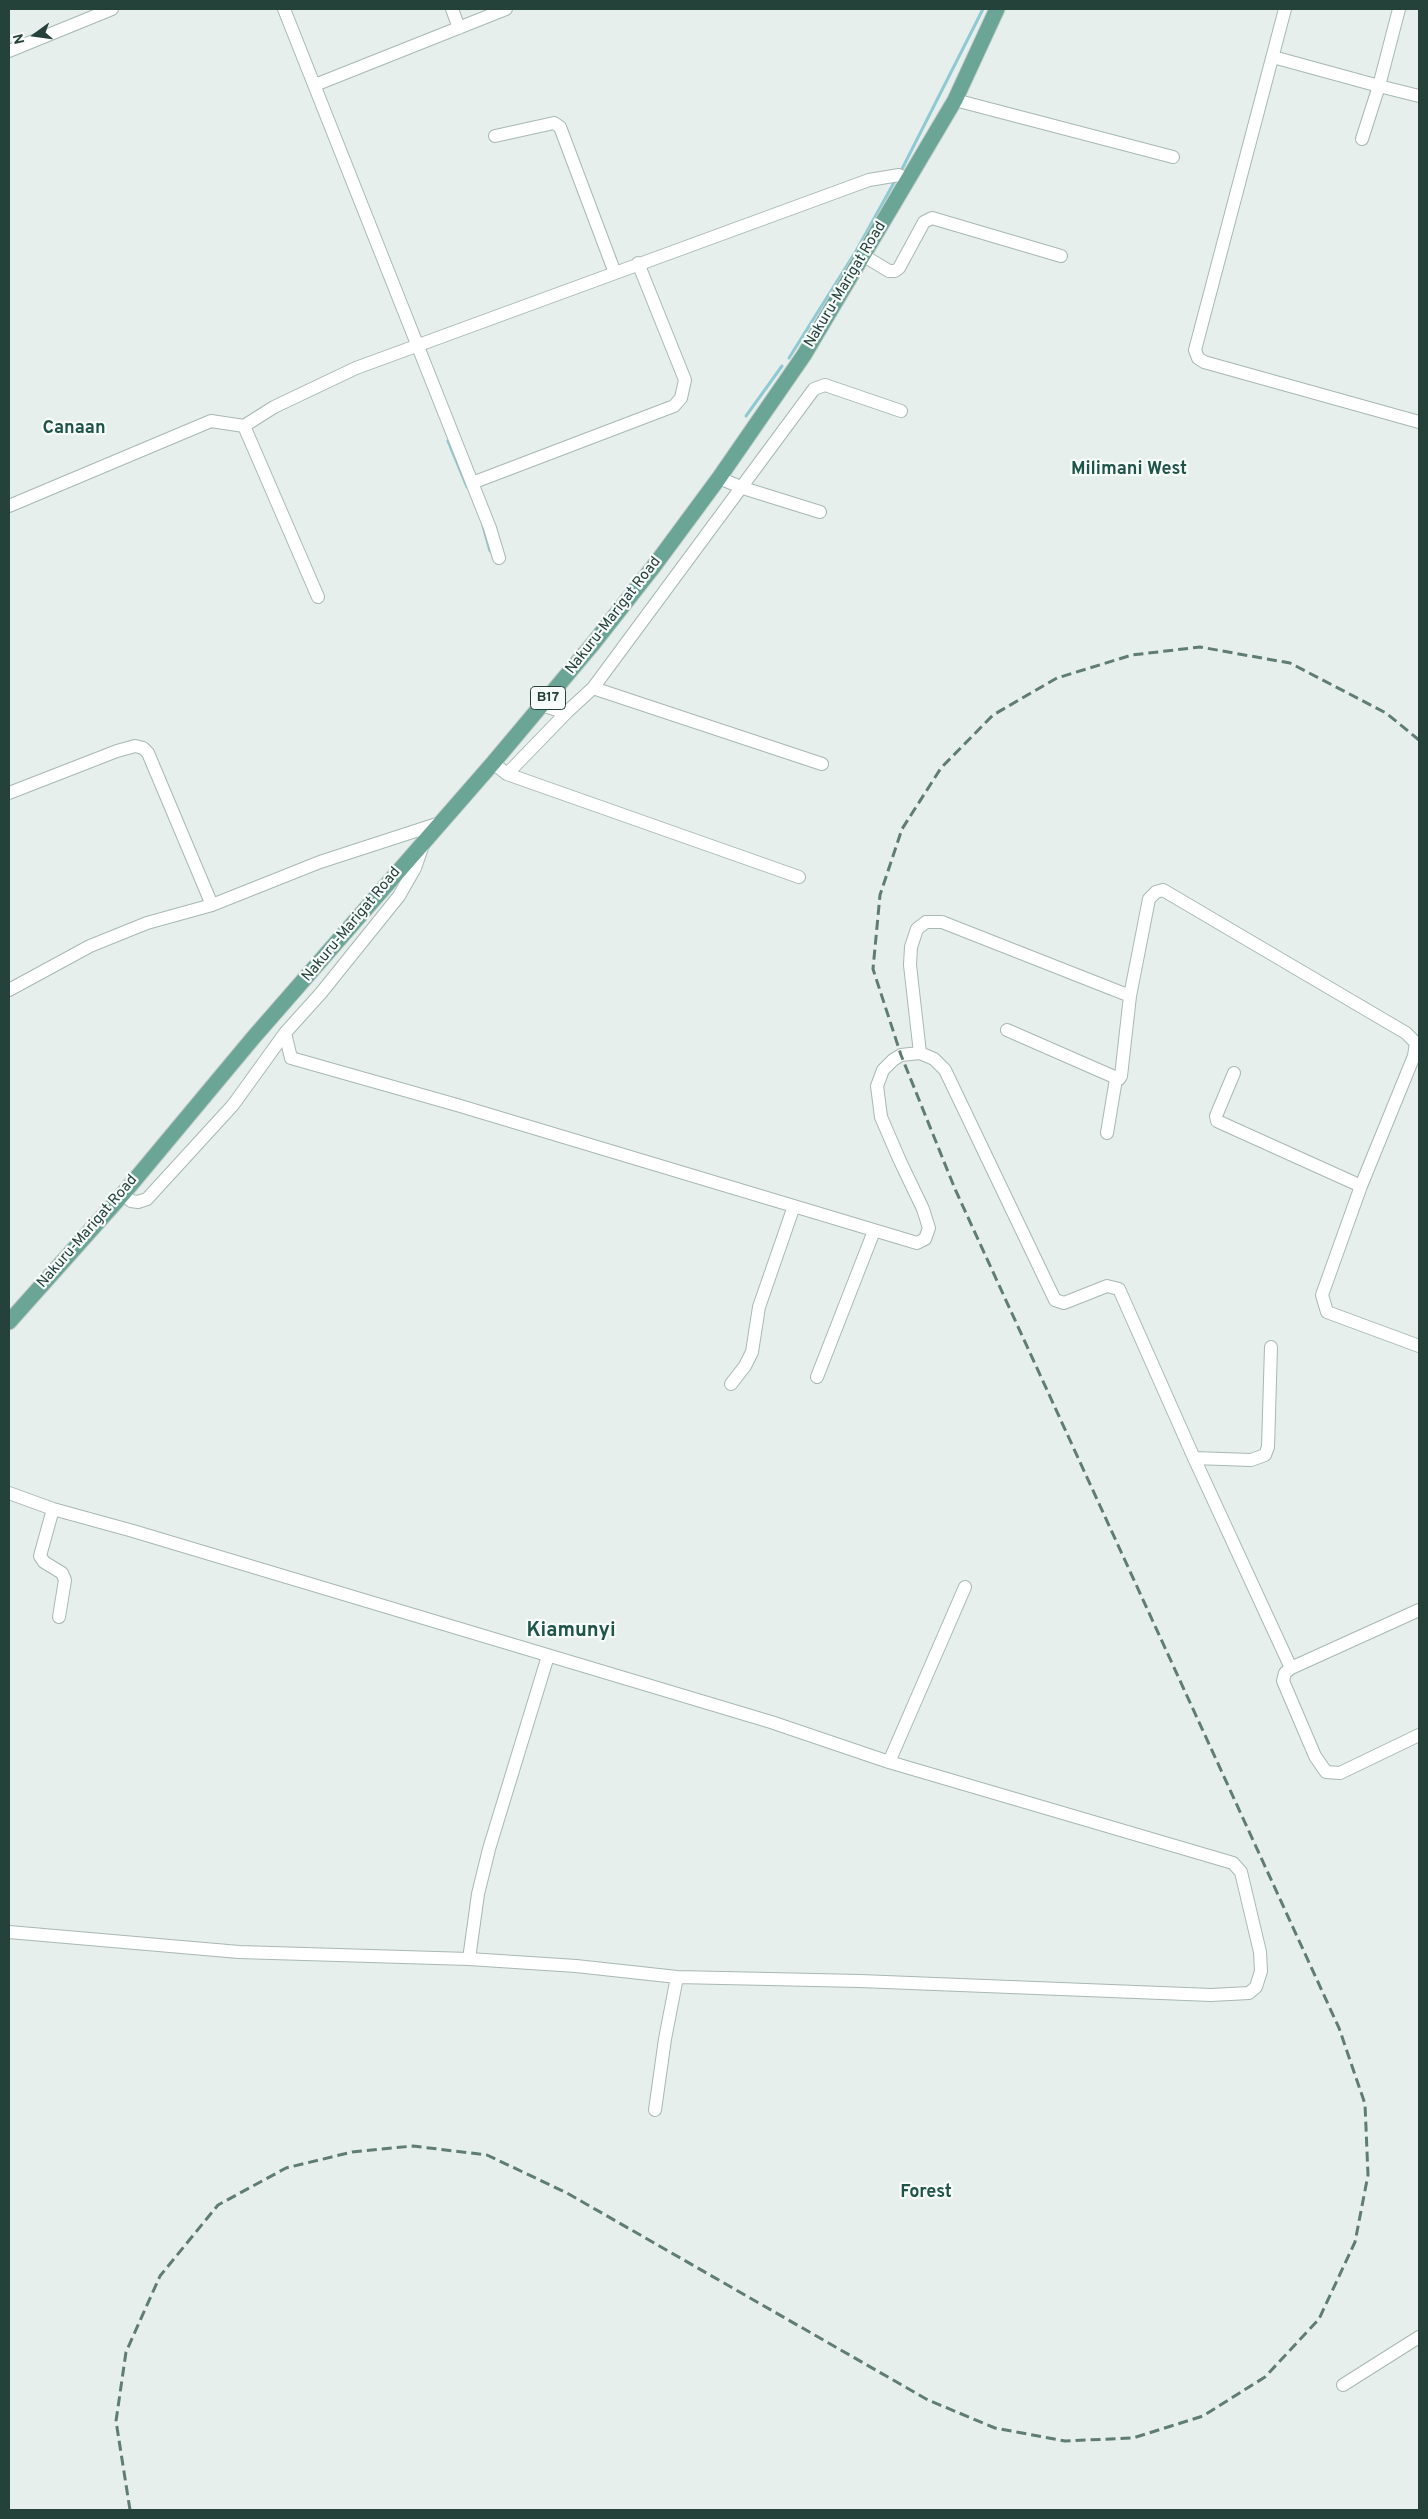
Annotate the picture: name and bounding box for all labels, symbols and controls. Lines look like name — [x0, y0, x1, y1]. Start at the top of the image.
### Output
north arrow — [10, 10, 60, 60]
text: N — [10, 32, 29, 46]
street label: Nakuru-Marigat Road — [801, 219, 891, 351]
district label: Canaan — [42, 418, 106, 440]
district label: Milimani West — [1071, 459, 1187, 481]
street label: Nakuru-Marigat Road — [563, 554, 665, 678]
road number: B17 — [530, 686, 566, 710]
street label: Nakuru-Marigat Road — [299, 864, 405, 986]
street label: Nakuru-Marigat Road — [34, 1172, 142, 1292]
district label: Kiamunyi — [526, 1620, 616, 1644]
district label: Forest — [900, 2182, 952, 2204]

